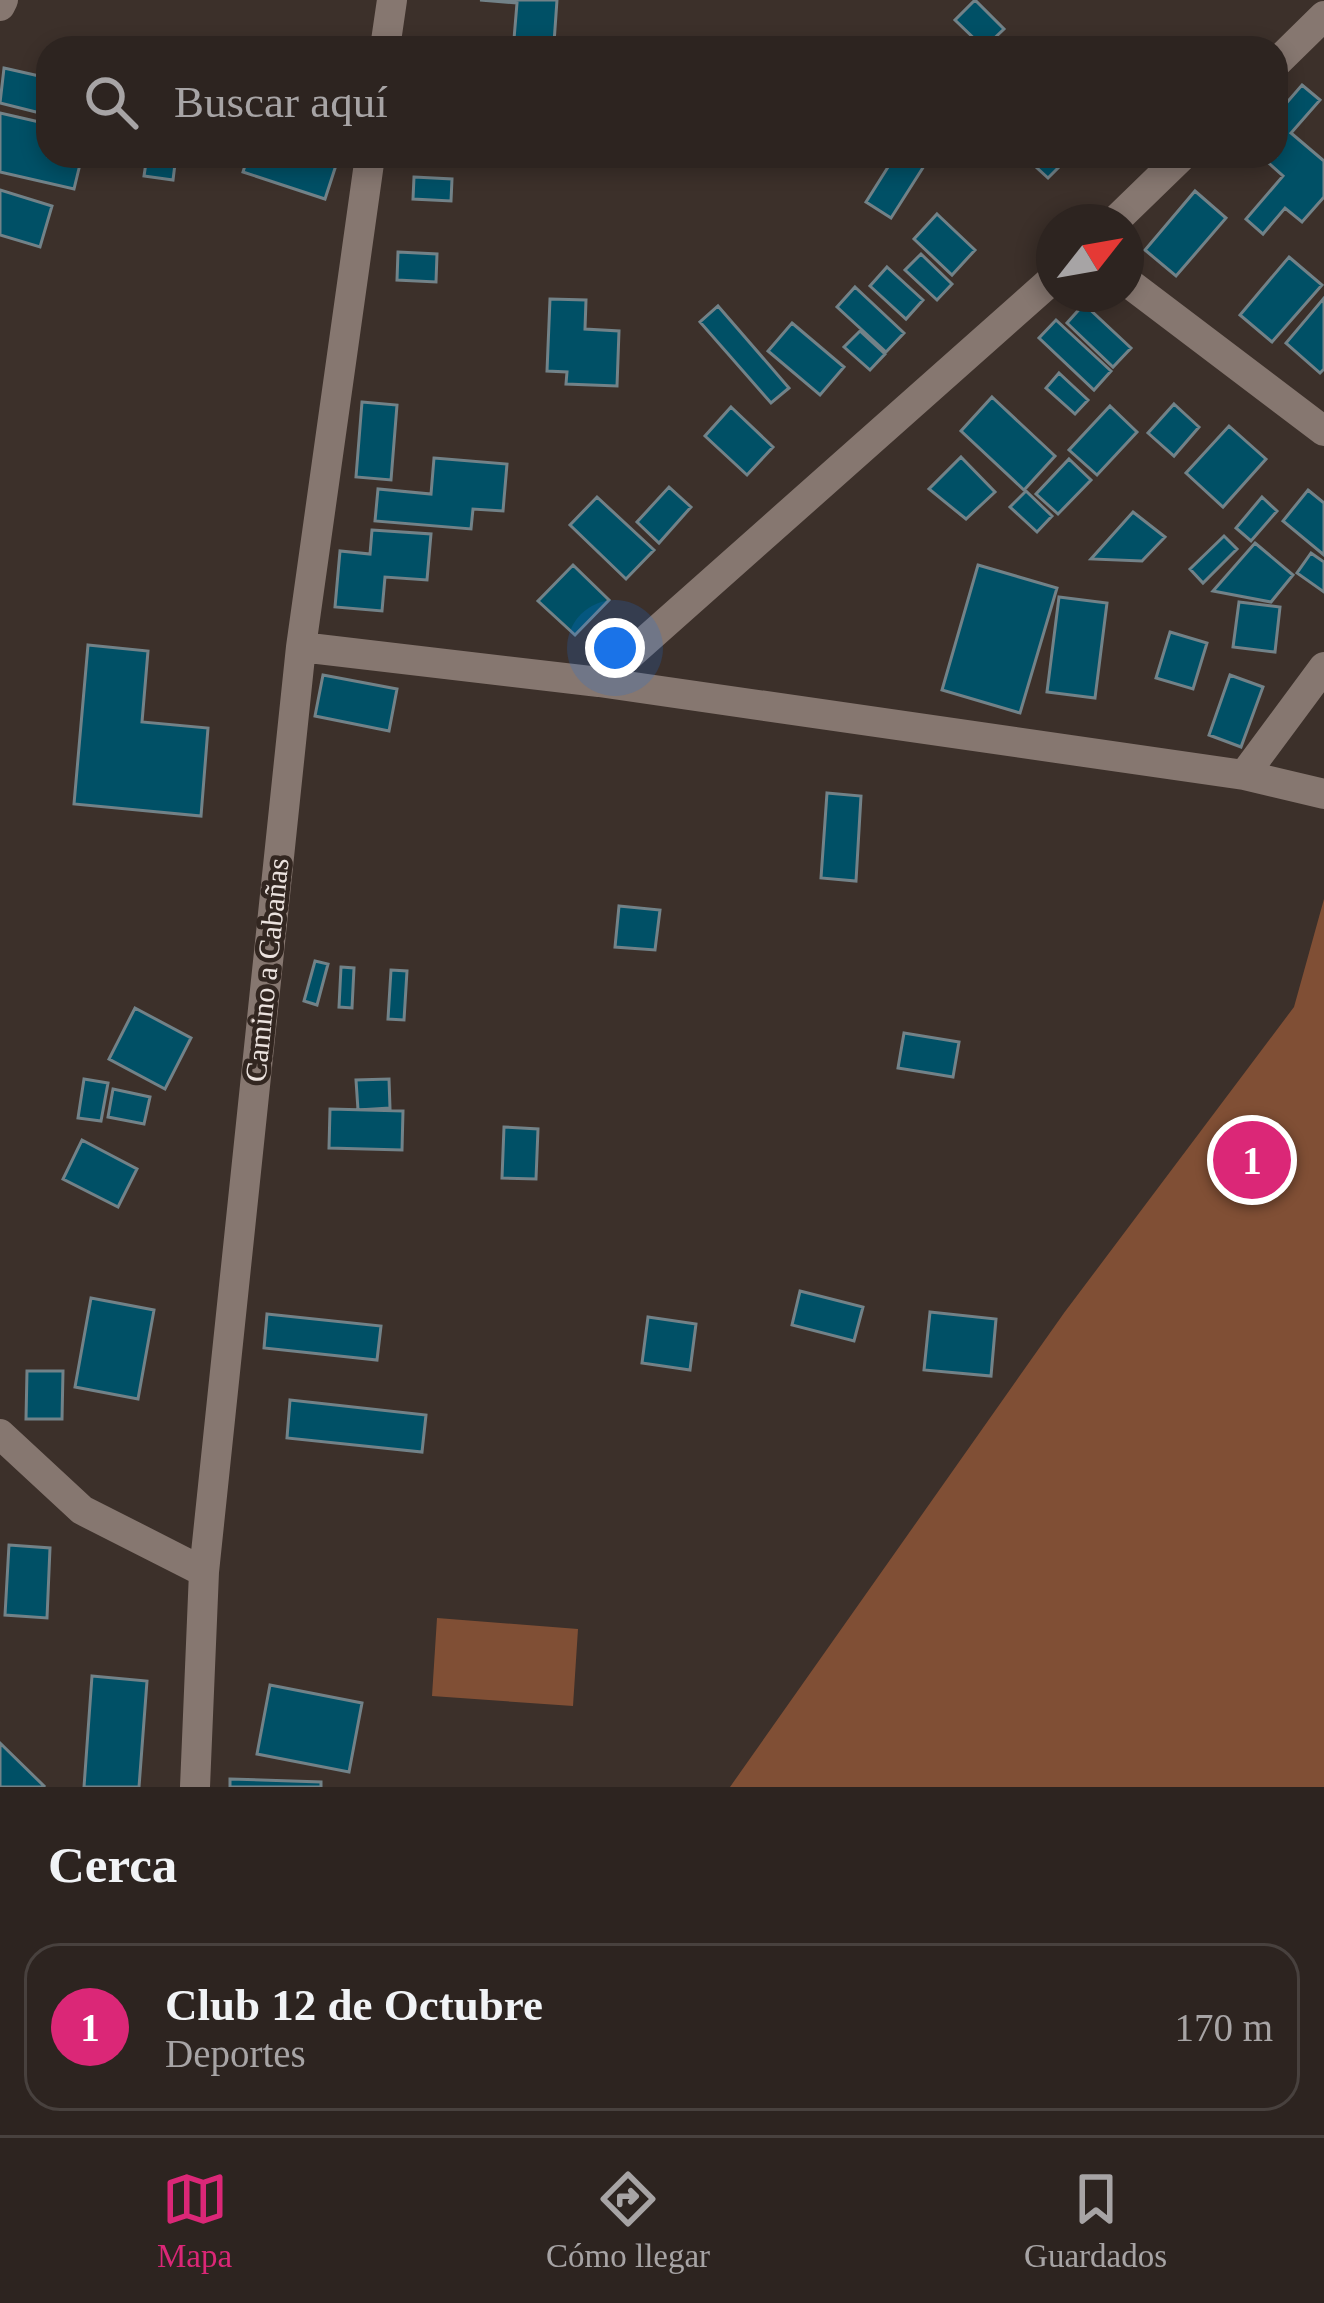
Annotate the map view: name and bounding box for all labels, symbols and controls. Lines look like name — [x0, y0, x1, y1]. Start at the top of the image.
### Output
search box — [36, 36, 1288, 168]
icon: search — [78, 69, 144, 135]
text: Buscar aquí — [174, 77, 388, 127]
north arrow — [1036, 204, 1144, 312]
your location — [585, 618, 645, 678]
street label: Camino a Cabañas — [238, 856, 295, 1084]
pin: 1 — [1213, 1115, 1291, 1205]
text: Cerca — [48, 1837, 177, 1893]
text: Club 12 de Octubre — [165, 1980, 543, 2030]
text: 1 — [80, 2006, 100, 2049]
text: 170 m — [1174, 2006, 1273, 2049]
text: Deportes — [165, 2032, 306, 2075]
tab: Mapa — [157, 2166, 232, 2275]
tab: Cómo llegar — [546, 2166, 710, 2275]
tab: Guardados — [1024, 2166, 1167, 2275]

